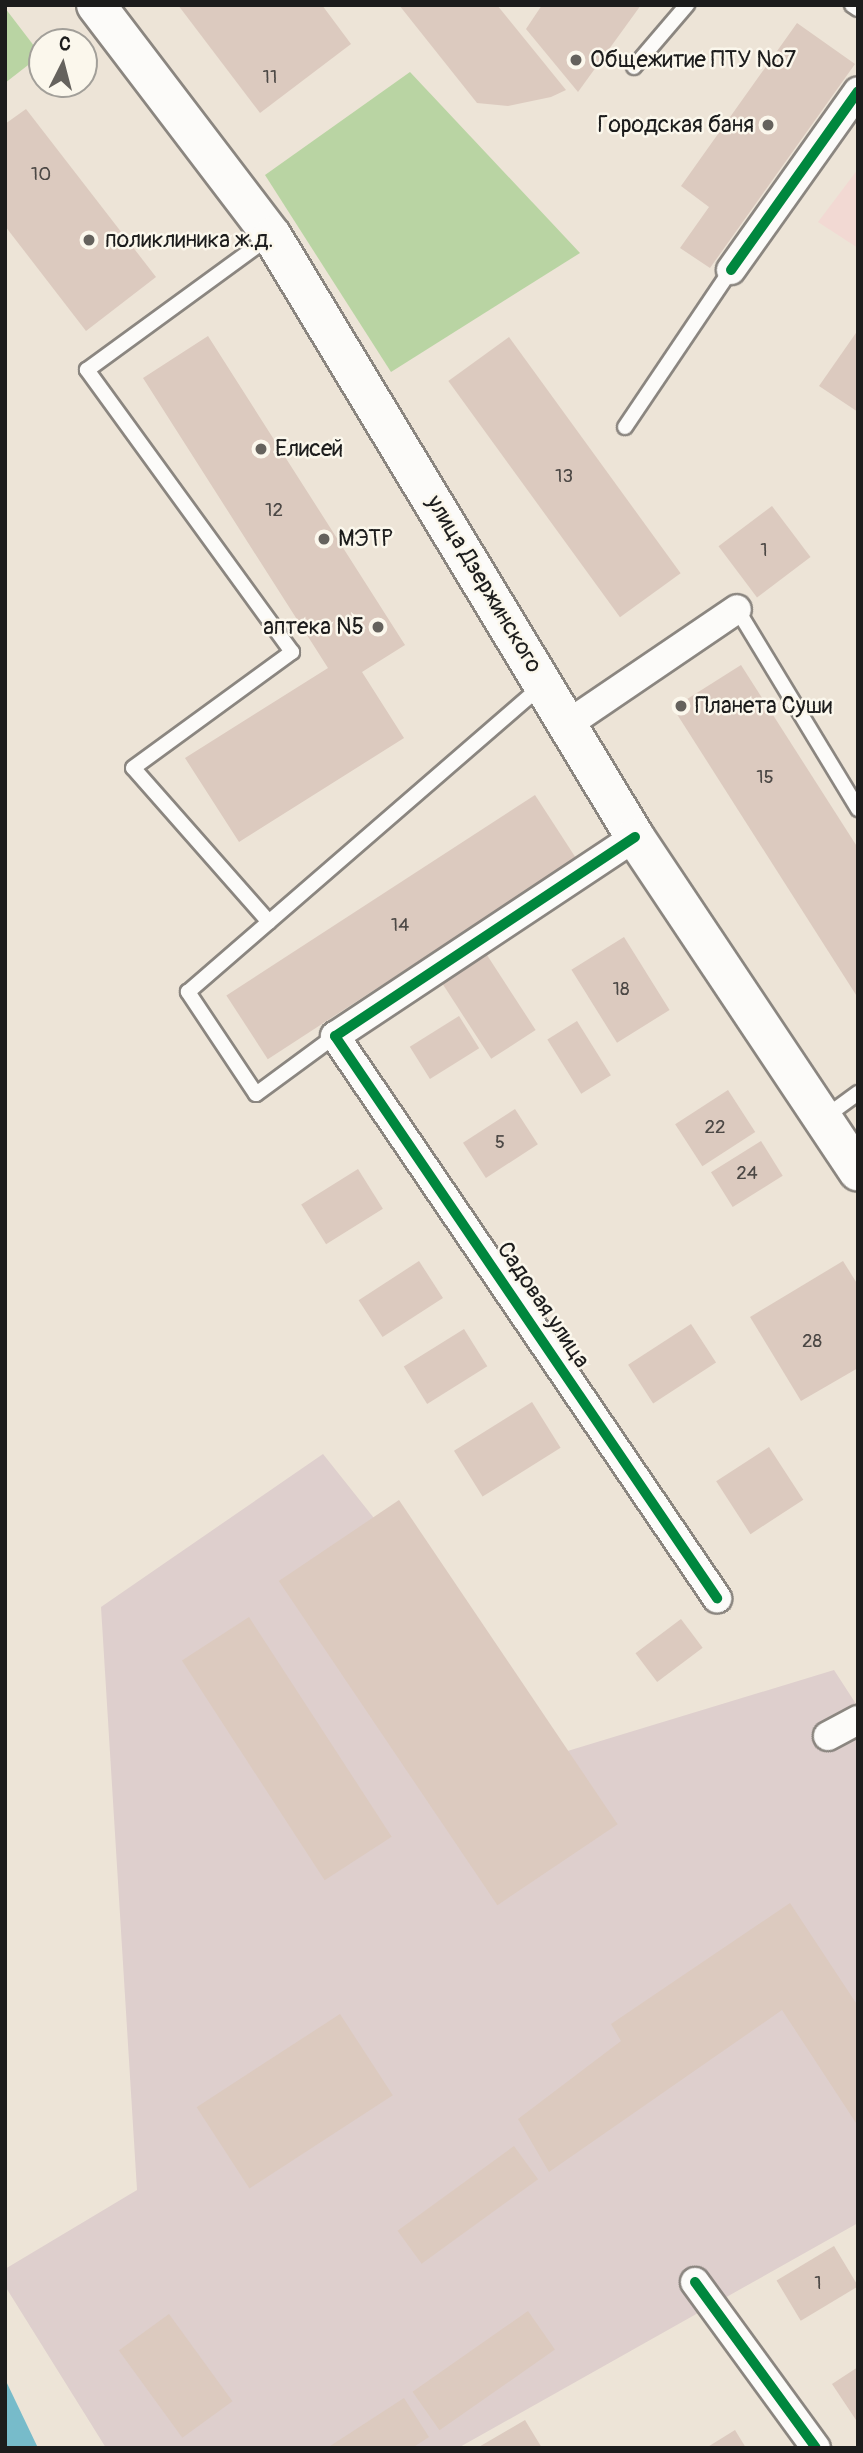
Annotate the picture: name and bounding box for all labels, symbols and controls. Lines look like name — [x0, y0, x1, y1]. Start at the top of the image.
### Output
north arrow — [28, 28, 98, 98]
text: С — [58, 32, 72, 57]
place label: Общежитие ПТУ №7 — [590, 46, 796, 74]
marker: Общежитие ПТУ №7 — [568, 52, 584, 68]
house number: 11 — [263, 67, 277, 89]
place label: Городская баня — [597, 111, 754, 139]
marker: Городская баня — [760, 117, 776, 133]
house number: 10 — [31, 164, 51, 186]
place label: поликлиника ж.д. — [105, 226, 273, 254]
marker: поликлиника ж.д. — [79, 230, 99, 250]
place label: Елисей — [275, 435, 343, 463]
marker: Елисей — [253, 441, 269, 457]
house number: 13 — [555, 466, 573, 488]
street label: улица Дзержинского — [420, 490, 548, 678]
house number: 12 — [265, 500, 283, 522]
place label: МЭТР — [338, 525, 393, 553]
marker: МЭТР — [316, 531, 332, 547]
house number: 1 — [760, 540, 768, 562]
place label: аптека N5 — [263, 613, 364, 641]
marker: аптека N5 — [370, 619, 386, 635]
place label: Планета Суши — [695, 692, 832, 720]
marker: Планета Суши — [673, 698, 689, 714]
house number: 15 — [756, 767, 774, 789]
house number: 14 — [391, 915, 409, 937]
house number: 18 — [612, 979, 630, 1001]
house number: 22 — [704, 1117, 726, 1139]
house number: 5 — [495, 1132, 505, 1154]
house number: 24 — [736, 1163, 758, 1185]
street label: Садовая улица — [491, 1237, 595, 1373]
house number: 28 — [802, 1331, 822, 1353]
house number: 1 — [814, 2273, 822, 2295]

